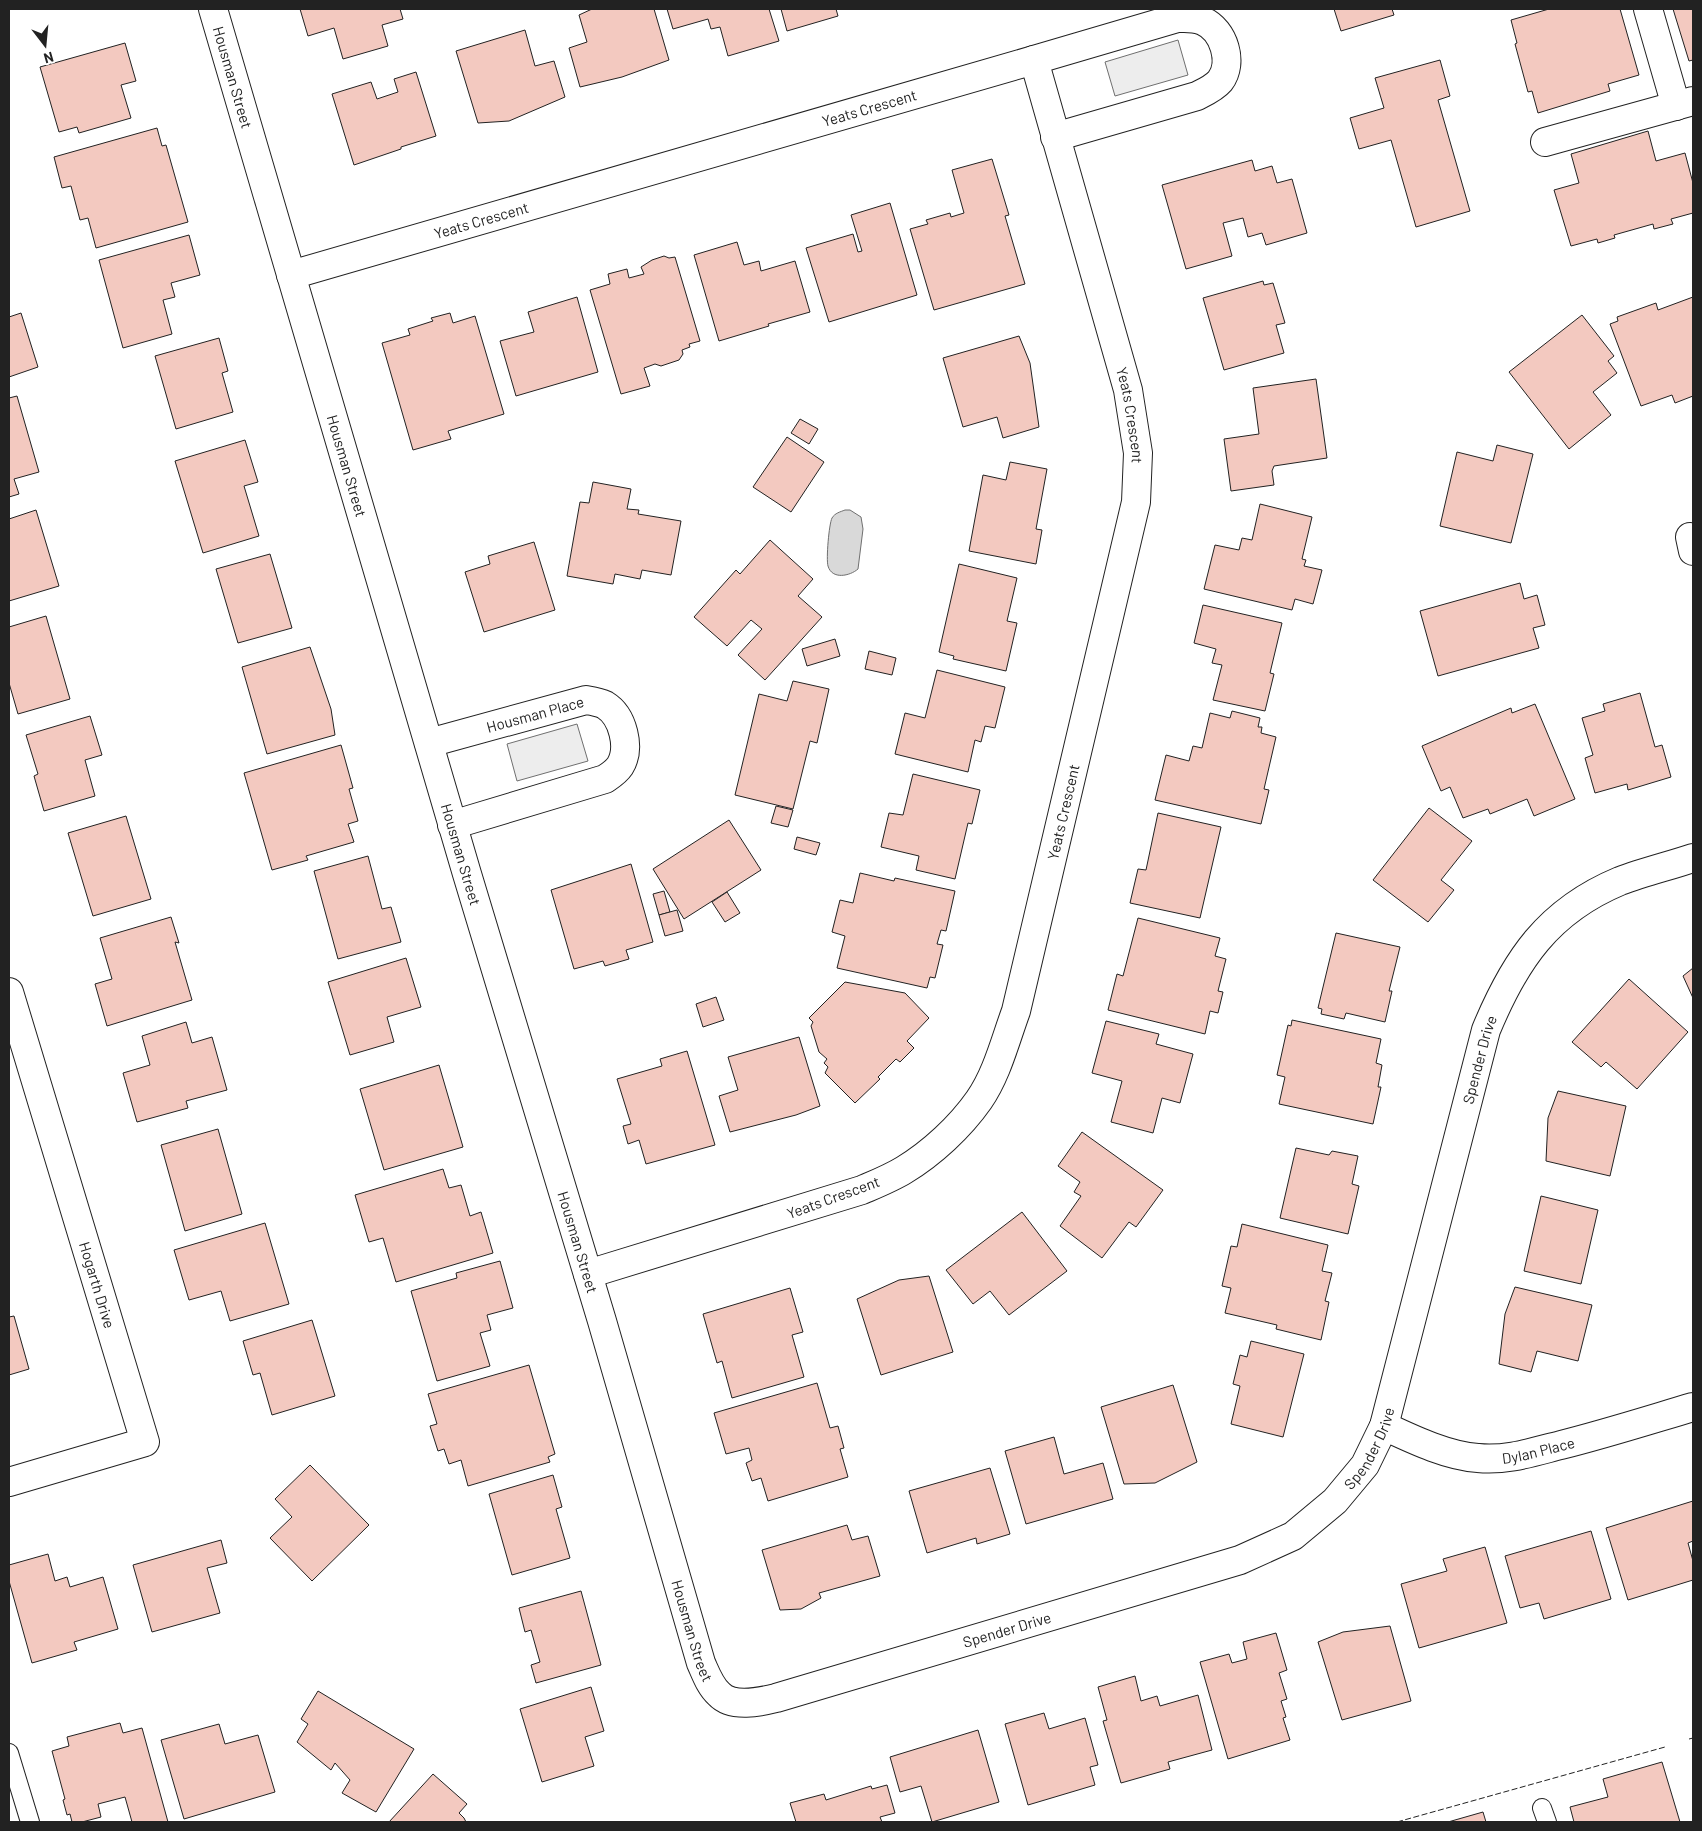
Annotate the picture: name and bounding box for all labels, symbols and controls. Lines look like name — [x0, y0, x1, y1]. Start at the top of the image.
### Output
north arrow — [20, 20, 70, 70]
street label: Housman Street — [210, 24, 256, 130]
text: N — [42, 49, 56, 67]
street label: Yeats Crescent — [820, 85, 919, 130]
street label: Yeats Crescent — [432, 198, 531, 242]
street label: Yeats Crescent — [1113, 365, 1147, 464]
street label: Housman Street — [324, 413, 371, 519]
street label: Housman Place — [484, 692, 586, 736]
street label: Yeats Crescent — [1043, 762, 1083, 862]
street label: Housman Street — [438, 801, 485, 907]
street label: Spender Drive — [1458, 1012, 1500, 1106]
street label: Yeats Crescent — [784, 1172, 882, 1222]
street label: Housman Street — [554, 1189, 602, 1295]
street label: Hogarth Drive — [76, 1240, 119, 1330]
street label: Spender Drive — [1340, 1405, 1397, 1493]
street label: Dylan Place — [1501, 1433, 1577, 1467]
street label: Housman Street — [668, 1578, 717, 1684]
street label: Spender Drive — [961, 1608, 1053, 1651]

